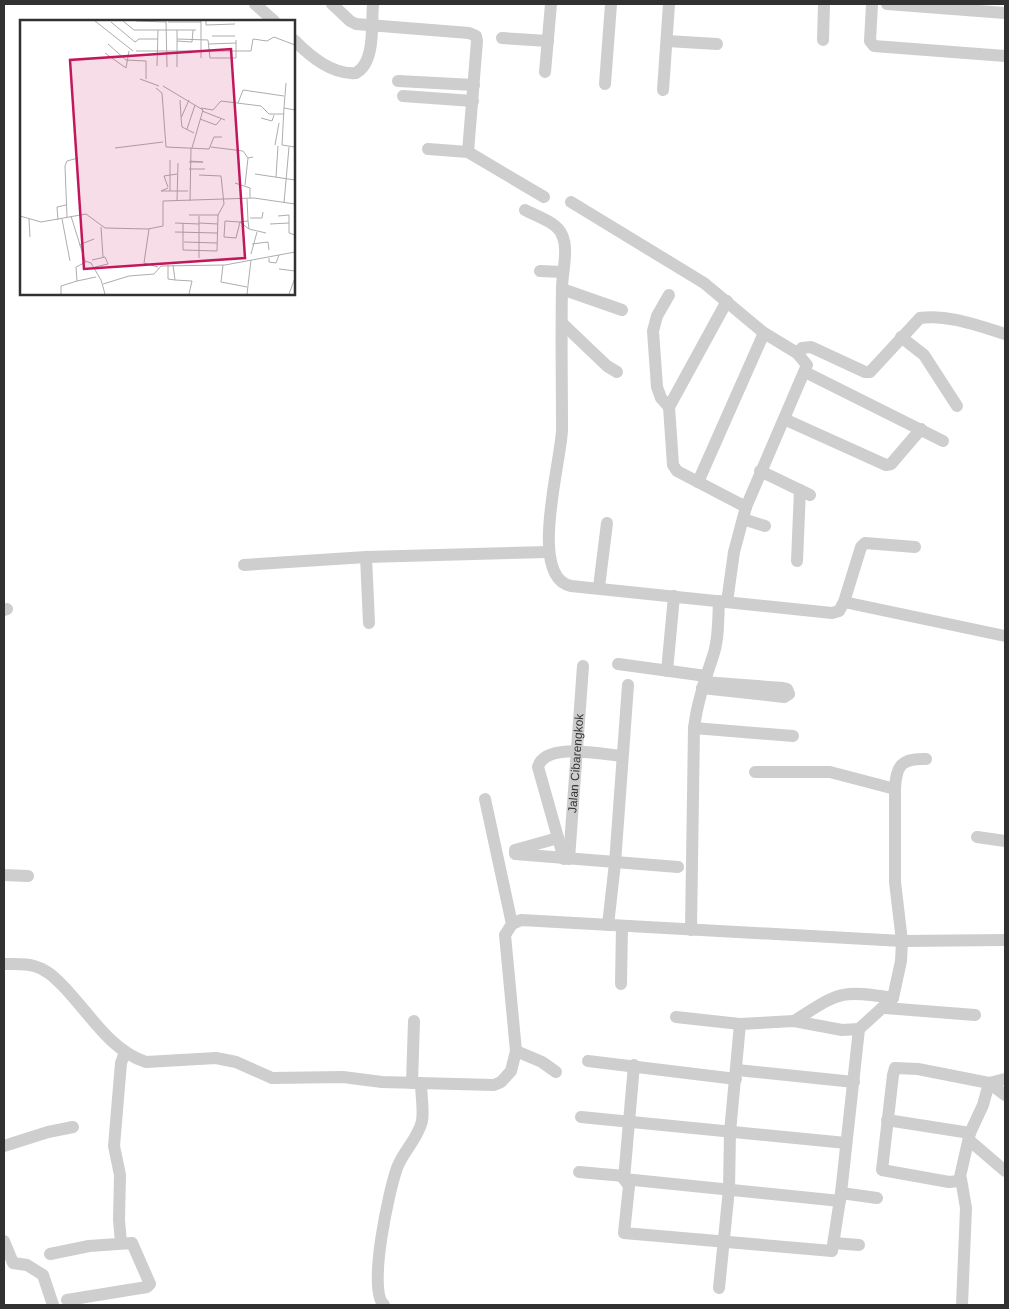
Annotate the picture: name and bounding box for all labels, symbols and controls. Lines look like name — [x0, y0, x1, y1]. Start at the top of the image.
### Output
inset map — [20, 20, 295, 295]
street label: Jalan Cibarengkok — [565, 712, 587, 813]

